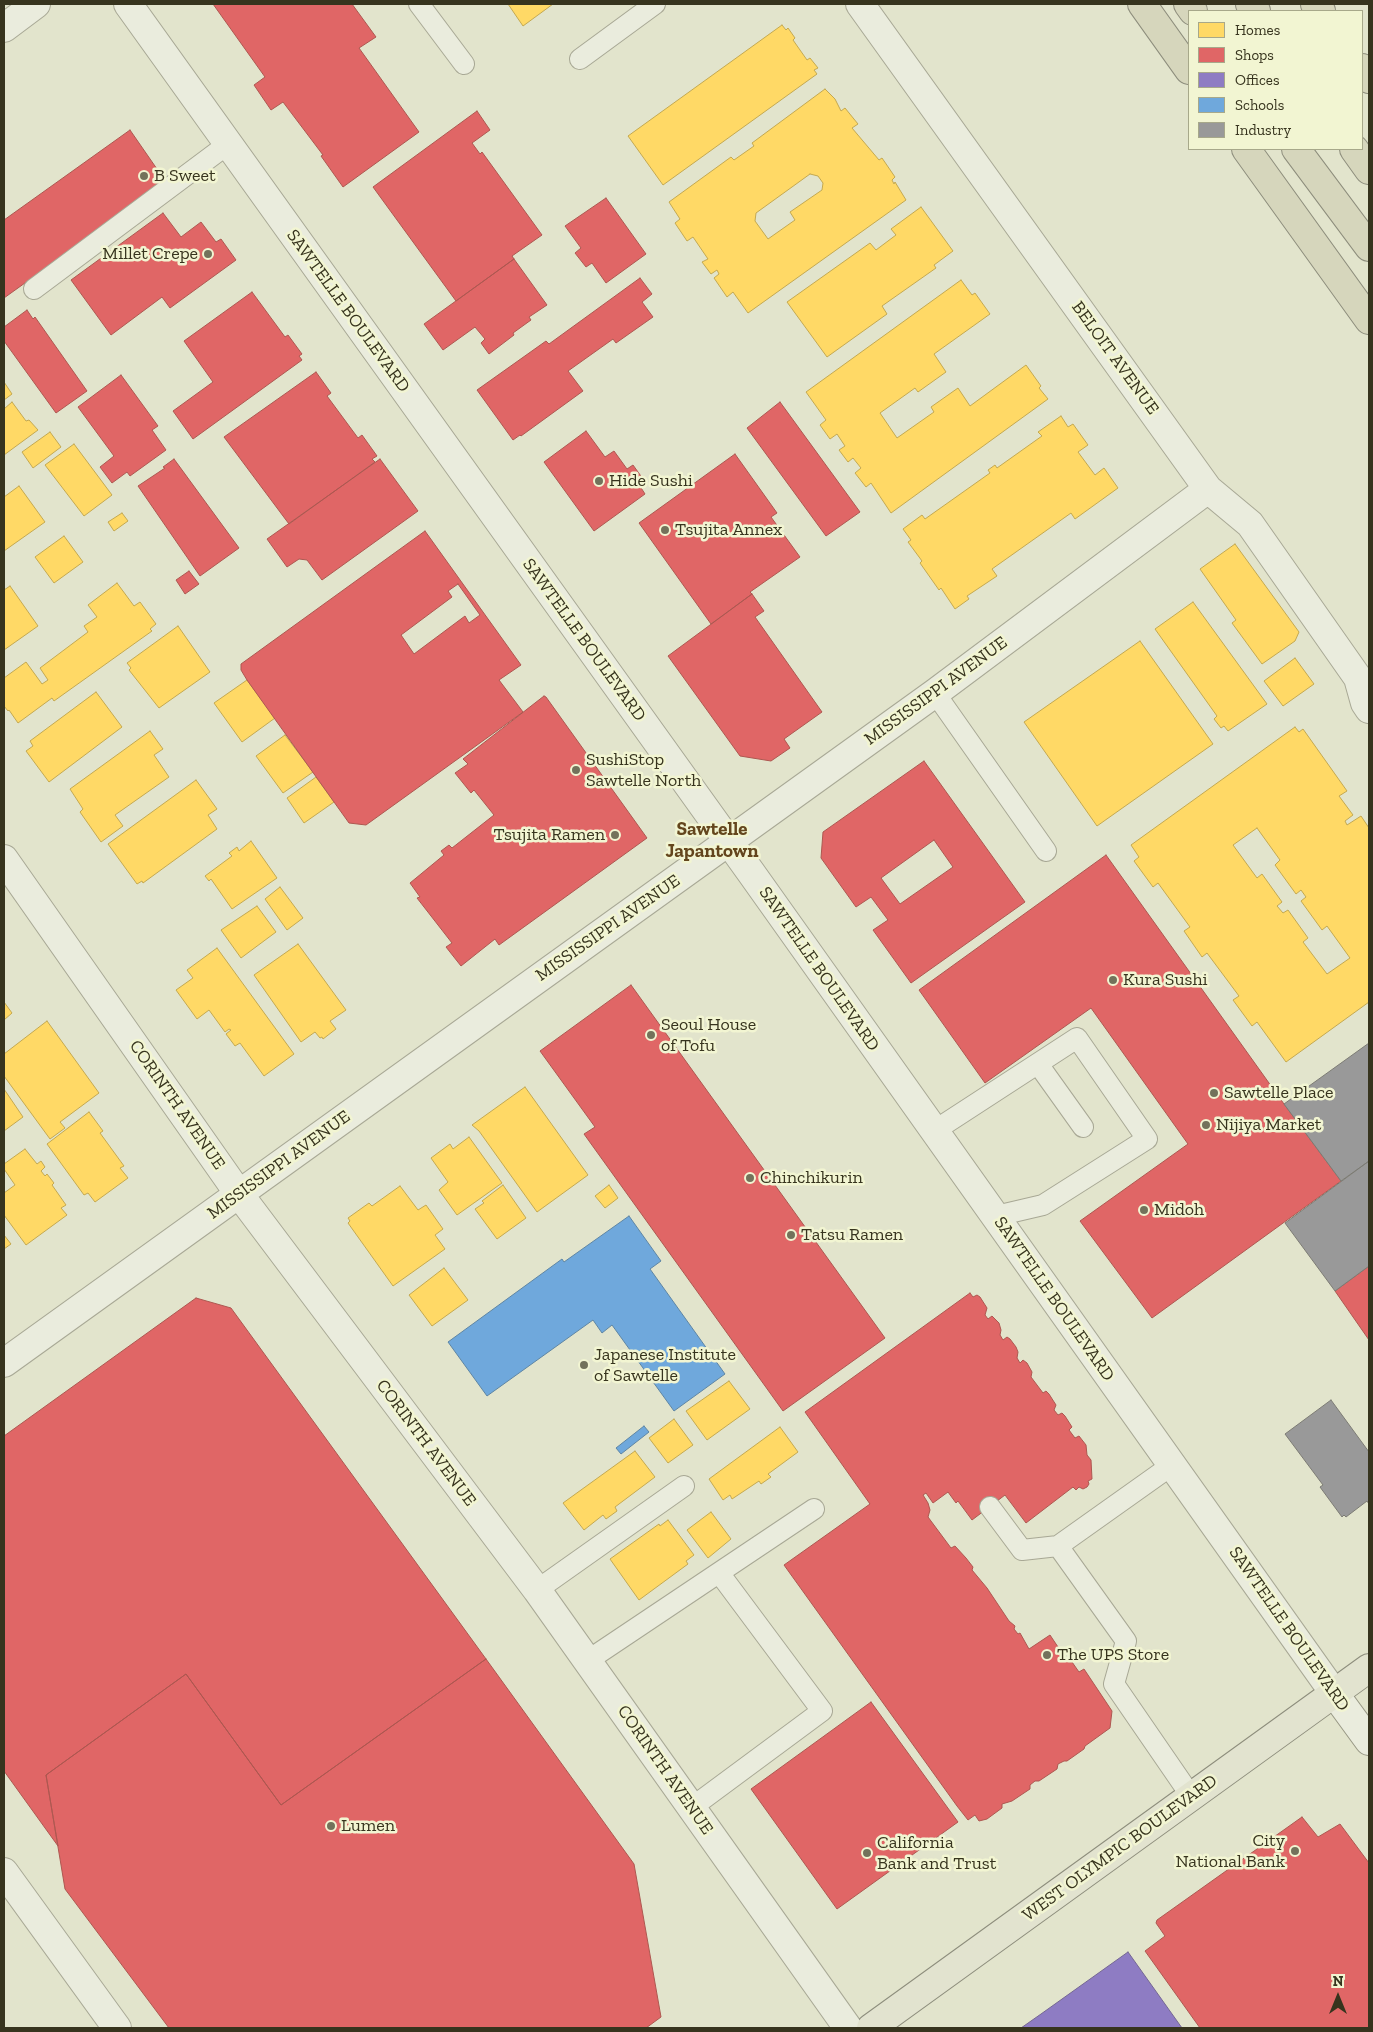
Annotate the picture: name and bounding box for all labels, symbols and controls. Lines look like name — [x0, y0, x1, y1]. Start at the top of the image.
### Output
legend — [1188, 10, 1363, 150]
text: Homes — [1235, 21, 1280, 39]
text: Shops — [1235, 46, 1274, 64]
text: Offices — [1235, 71, 1279, 89]
text: Schools — [1235, 96, 1284, 114]
text: Industry — [1235, 121, 1291, 139]
place label: B Sweet — [154, 165, 216, 187]
marker: B Sweet — [138, 170, 150, 182]
street label: SAWTELLE BOULEVARD — [282, 225, 414, 397]
place label: Millet Crepe — [102, 243, 198, 265]
marker: Millet Crepe — [202, 248, 214, 260]
street label: BELOIT AVENUE — [1067, 297, 1163, 419]
place label: Hide Sushi — [609, 470, 693, 492]
marker: Hide Sushi — [593, 475, 605, 487]
place label: Tsujita Annex — [675, 519, 782, 541]
marker: Tsujita Annex — [659, 524, 671, 536]
street label: SAWTELLE BOULEVARD — [518, 554, 650, 726]
street label: MISSISSIPPI AVENUE — [860, 632, 1012, 750]
place label: SushiStop Sawtelle North — [586, 749, 701, 792]
marker: SushiStop Sawtelle North — [570, 764, 582, 776]
district label: Sawtelle Japantown — [665, 819, 759, 863]
place label: Tsujita Ramen — [493, 824, 605, 846]
marker: Tsujita Ramen — [609, 829, 621, 841]
street label: MISSISSIPPI AVENUE — [532, 870, 684, 986]
street label: SAWTELLE BOULEVARD — [754, 883, 884, 1055]
place label: Kura Sushi — [1123, 969, 1208, 991]
marker: Kura Sushi — [1107, 974, 1119, 986]
place label: Seoul House of Tofu — [661, 1014, 756, 1056]
marker: Seoul House of Tofu — [645, 1029, 657, 1041]
street label: CORINTH AVENUE — [124, 1036, 230, 1174]
place label: Sawtelle Place — [1224, 1082, 1334, 1104]
marker: Sawtelle Place — [1208, 1087, 1220, 1099]
street label: MISSISSIPPI AVENUE — [203, 1106, 355, 1224]
place label: Nijiya Market — [1216, 1114, 1321, 1136]
marker: Nijiya Market — [1200, 1119, 1212, 1131]
place label: Chinchikurin — [760, 1167, 863, 1189]
marker: Chinchikurin — [744, 1172, 756, 1184]
place label: Midoh — [1154, 1199, 1204, 1221]
marker: Midoh — [1138, 1204, 1150, 1216]
street label: SAWTELLE BOULEVARD — [989, 1213, 1119, 1385]
place label: Tatsu Ramen — [801, 1224, 903, 1246]
marker: Tatsu Ramen — [785, 1229, 797, 1241]
place label: Japanese Institute of Sawtelle — [594, 1344, 736, 1386]
marker: Japanese Institute of Sawtelle — [578, 1359, 590, 1371]
street label: CORINTH AVENUE — [371, 1375, 481, 1511]
street label: SAWTELLE BOULEVARD — [1224, 1543, 1354, 1715]
place label: The UPS Store — [1057, 1644, 1169, 1666]
marker: The UPS Store — [1041, 1649, 1053, 1661]
street label: CORINTH AVENUE — [612, 1701, 718, 1839]
street label: WEST OLYMPIC BOULEVARD — [1018, 1770, 1222, 1926]
place label: Lumen — [341, 1815, 395, 1837]
marker: Lumen — [325, 1820, 337, 1832]
place label: City National Bank — [1175, 1830, 1285, 1872]
place label: California Bank and Trust — [877, 1832, 996, 1875]
marker: City National Bank — [1289, 1845, 1301, 1857]
marker: California Bank and Trust — [861, 1847, 873, 1859]
north arrow — [1313, 1972, 1363, 2022]
text: N — [1333, 1973, 1343, 1990]

